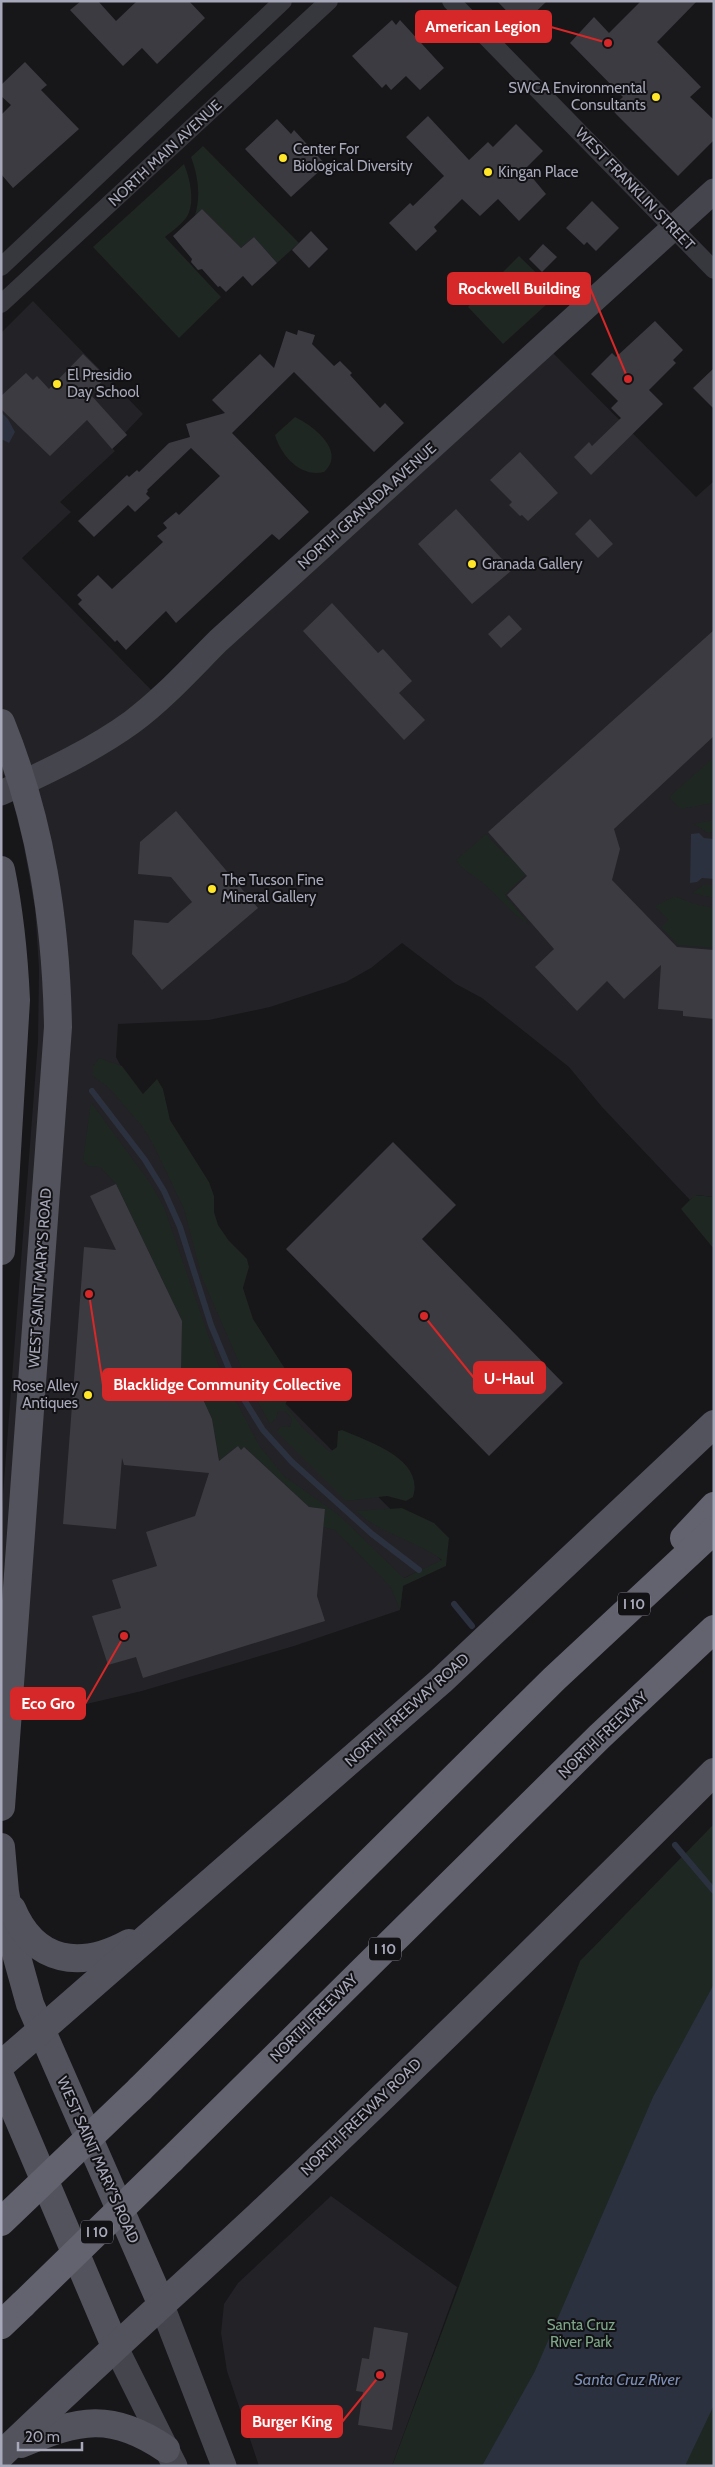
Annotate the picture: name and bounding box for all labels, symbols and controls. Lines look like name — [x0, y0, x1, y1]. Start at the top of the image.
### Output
callout: American Legion — [416, 11, 551, 42]
text: American Legion — [425, 17, 541, 36]
place label: SWCA Environmental Consultants — [508, 79, 646, 114]
marker: SWCA Environmental Consultants — [650, 91, 662, 103]
street label: NORTH MAIN AVENUE — [105, 96, 225, 210]
street label: WEST FRANKLIN STREET — [572, 124, 698, 254]
place label: Center For Biological Diversity — [293, 140, 413, 175]
marker: Center For Biological Diversity — [277, 152, 289, 164]
place label: Kingan Place — [498, 163, 579, 181]
marker: Kingan Place — [482, 166, 494, 178]
callout: Rockwell Building — [448, 273, 590, 304]
text: Rockwell Building — [458, 279, 580, 298]
place label: El Presidio Day School — [67, 366, 140, 401]
marker: El Presidio Day School — [51, 378, 63, 390]
street label: NORTH GRANADA AVENUE — [294, 439, 440, 573]
place label: Granada Gallery — [482, 555, 583, 573]
marker: Granada Gallery — [466, 558, 478, 570]
place label: The Tucson Fine Mineral Gallery — [222, 871, 324, 906]
marker: The Tucson Fine Mineral Gallery — [206, 883, 218, 895]
street label: WEST SAINT MARY'S ROAD — [25, 1187, 55, 1369]
callout: U-Haul — [474, 1362, 545, 1393]
callout: Blacklidge Community Collective — [103, 1369, 351, 1400]
text: U-Haul — [484, 1369, 534, 1388]
text: Blacklidge Community Collective — [113, 1375, 341, 1394]
place label: Rose Alley Antiques — [12, 1377, 78, 1412]
marker: Rose Alley Antiques — [82, 1389, 94, 1401]
road number: I 10 — [618, 1592, 650, 1616]
street label: NORTH FREEWAY ROAD — [341, 1649, 473, 1770]
callout: Eco Gro — [11, 1688, 85, 1719]
street label: NORTH FREEWAY — [555, 1688, 652, 1782]
text: Eco Gro — [21, 1694, 75, 1713]
road number: I 10 — [369, 1938, 401, 1960]
street label: NORTH FREEWAY — [266, 1970, 362, 2066]
street label: NORTH FREEWAY ROAD — [297, 2055, 425, 2179]
street label: WEST SAINT MARY'S ROAD — [53, 2074, 143, 2246]
road number: I 10 — [81, 2220, 113, 2244]
park label: Santa Cruz River Park — [547, 2316, 615, 2351]
water label: Santa Cruz River — [574, 2370, 681, 2389]
callout: Burger King — [242, 2406, 342, 2437]
text: Burger King — [252, 2412, 332, 2431]
scale bar — [18, 2420, 81, 2452]
text: 20 m — [25, 2428, 60, 2446]

